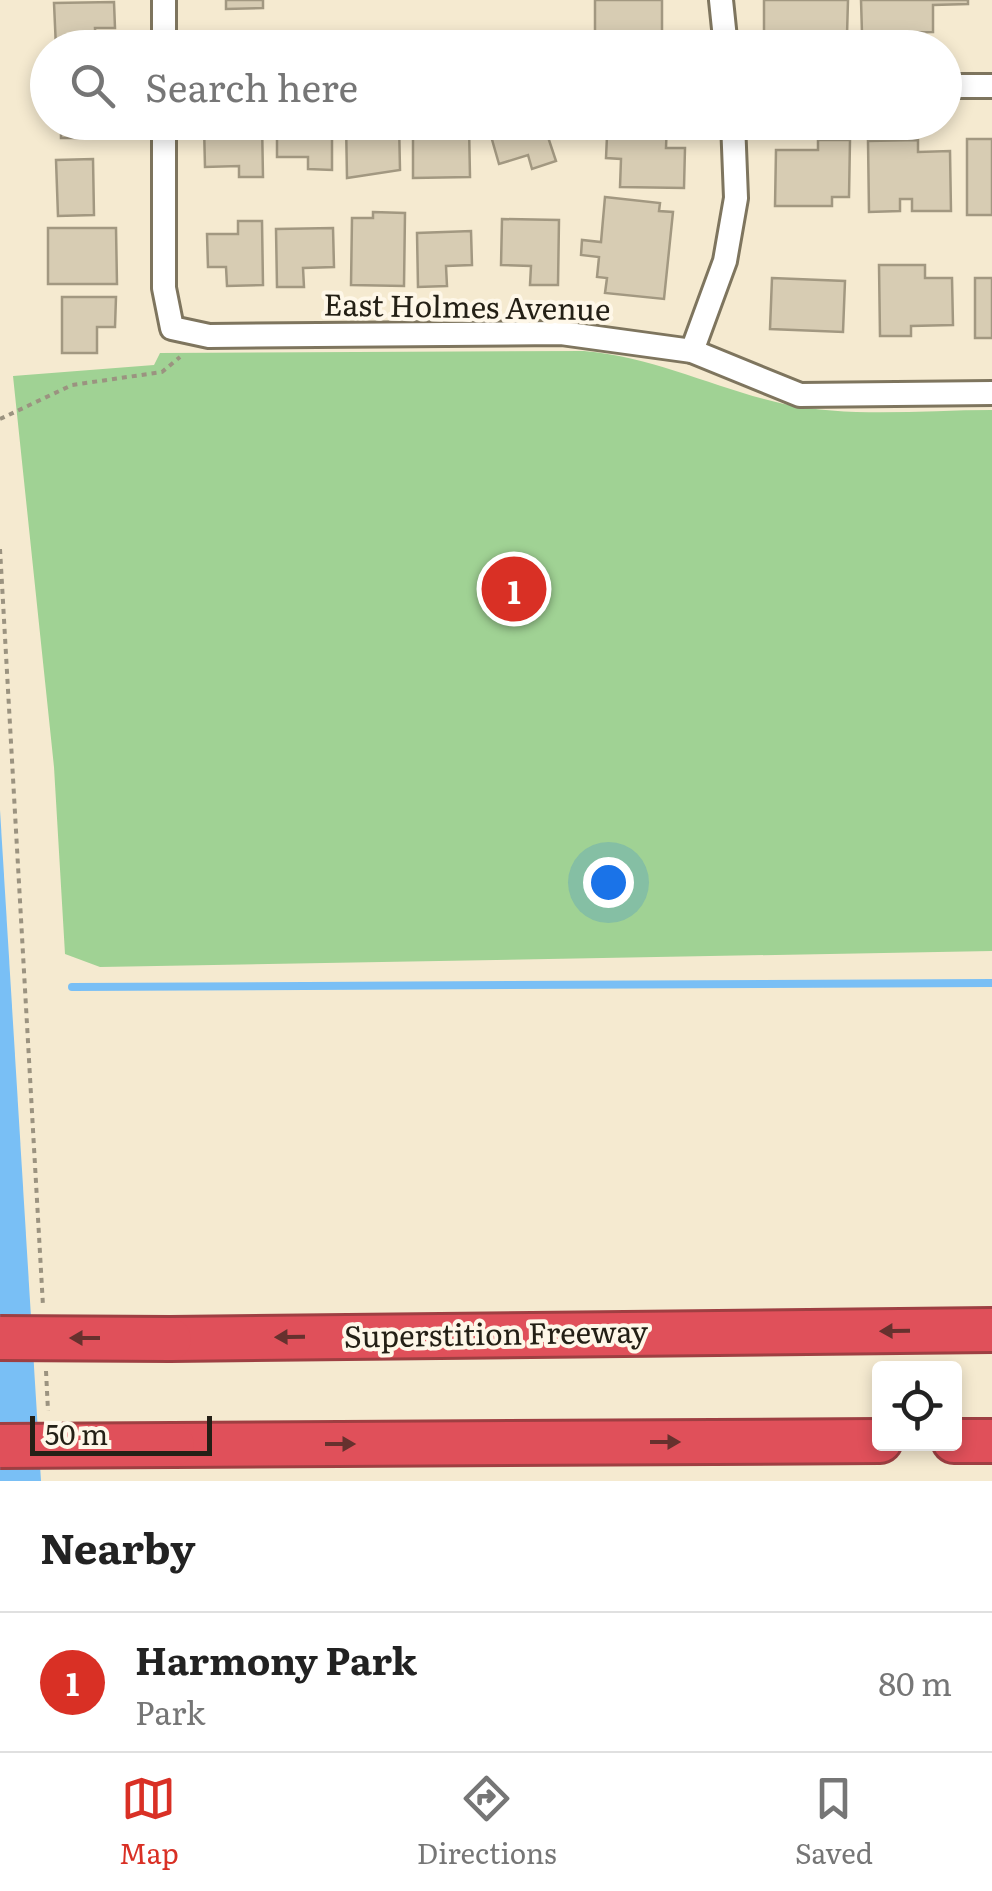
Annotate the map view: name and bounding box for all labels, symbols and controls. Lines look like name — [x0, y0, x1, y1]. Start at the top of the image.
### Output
search box — [30, 30, 962, 140]
text: Search here — [145, 57, 358, 114]
icon: search — [65, 58, 120, 113]
street label: East Holmes Avenue — [323, 280, 611, 330]
pin: 1 — [482, 552, 546, 626]
your location — [583, 857, 634, 908]
street label: Superstition Freeway — [343, 1307, 649, 1357]
one-way arrow — [878, 1323, 910, 1339]
one-way arrow — [68, 1330, 100, 1346]
one-way arrow — [273, 1330, 305, 1346]
map controls — [872, 1361, 962, 1451]
button: locate — [872, 1361, 962, 1451]
scale bar — [30, 1411, 212, 1456]
text: 50 m — [45, 1412, 108, 1454]
one-way arrow — [650, 1434, 682, 1450]
one-way arrow — [325, 1436, 357, 1452]
text: Nearby — [40, 1515, 196, 1577]
text: Harmony Park — [135, 1630, 417, 1687]
text: 1 — [66, 1658, 79, 1706]
text: 80 m — [878, 1658, 952, 1706]
text: Park — [135, 1687, 205, 1735]
tab: Map — [119, 1771, 179, 1873]
tab: Directions — [417, 1771, 557, 1873]
tab: Saved — [795, 1771, 873, 1873]

